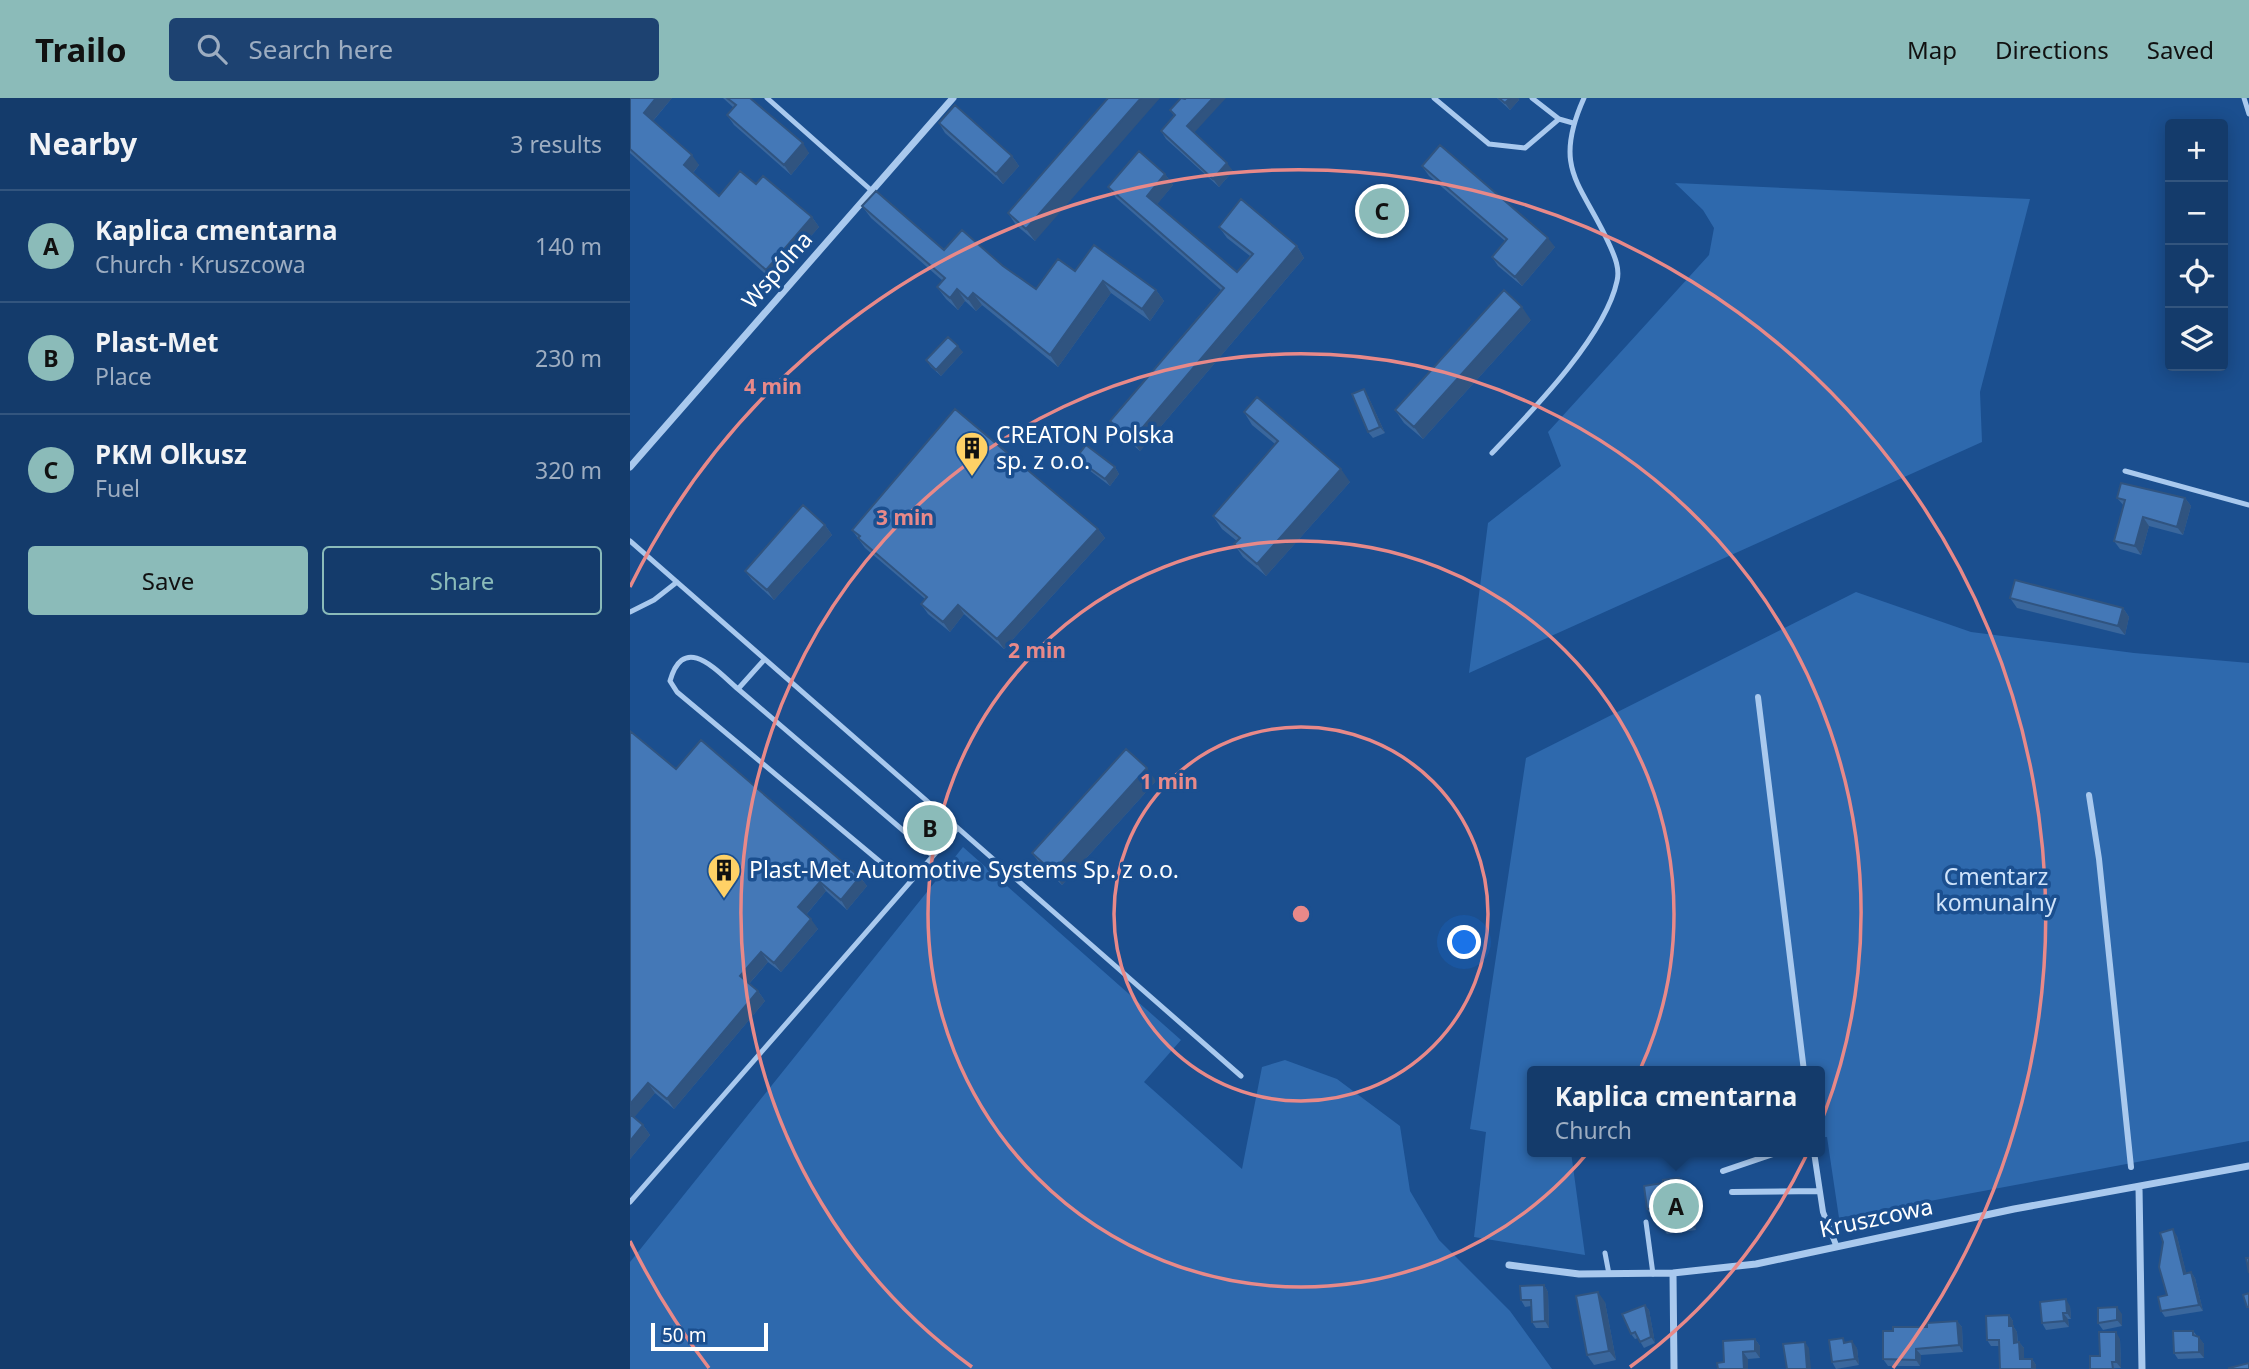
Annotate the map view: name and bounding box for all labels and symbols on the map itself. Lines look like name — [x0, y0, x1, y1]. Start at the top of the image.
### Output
pin: C — [1359, 185, 1405, 237]
street label: Wspólna — [734, 224, 819, 315]
text: 4 min — [744, 372, 802, 400]
place label: CREATON Polska sp. z o.o. — [996, 418, 1174, 476]
building icon: CREATON Polska sp. z o.o. — [953, 429, 991, 478]
text: 3 min — [876, 503, 934, 531]
text: 2 min — [1008, 636, 1066, 664]
text: 1 min — [1140, 767, 1198, 795]
pin: B — [907, 802, 953, 854]
building icon: Plast-Met Automotive Systems Sp. z o.o. — [705, 851, 743, 900]
place label: Plast-Met Automotive Systems Sp. z o.o. — [749, 853, 1179, 885]
park label: Cmentarz komunalny — [1936, 860, 2057, 918]
centre of rings — [1289, 902, 1313, 926]
your location — [1447, 925, 1481, 959]
pin: A — [1653, 1180, 1699, 1232]
street label: Kruszcowa — [1816, 1189, 1935, 1245]
scale bar — [651, 1320, 768, 1352]

